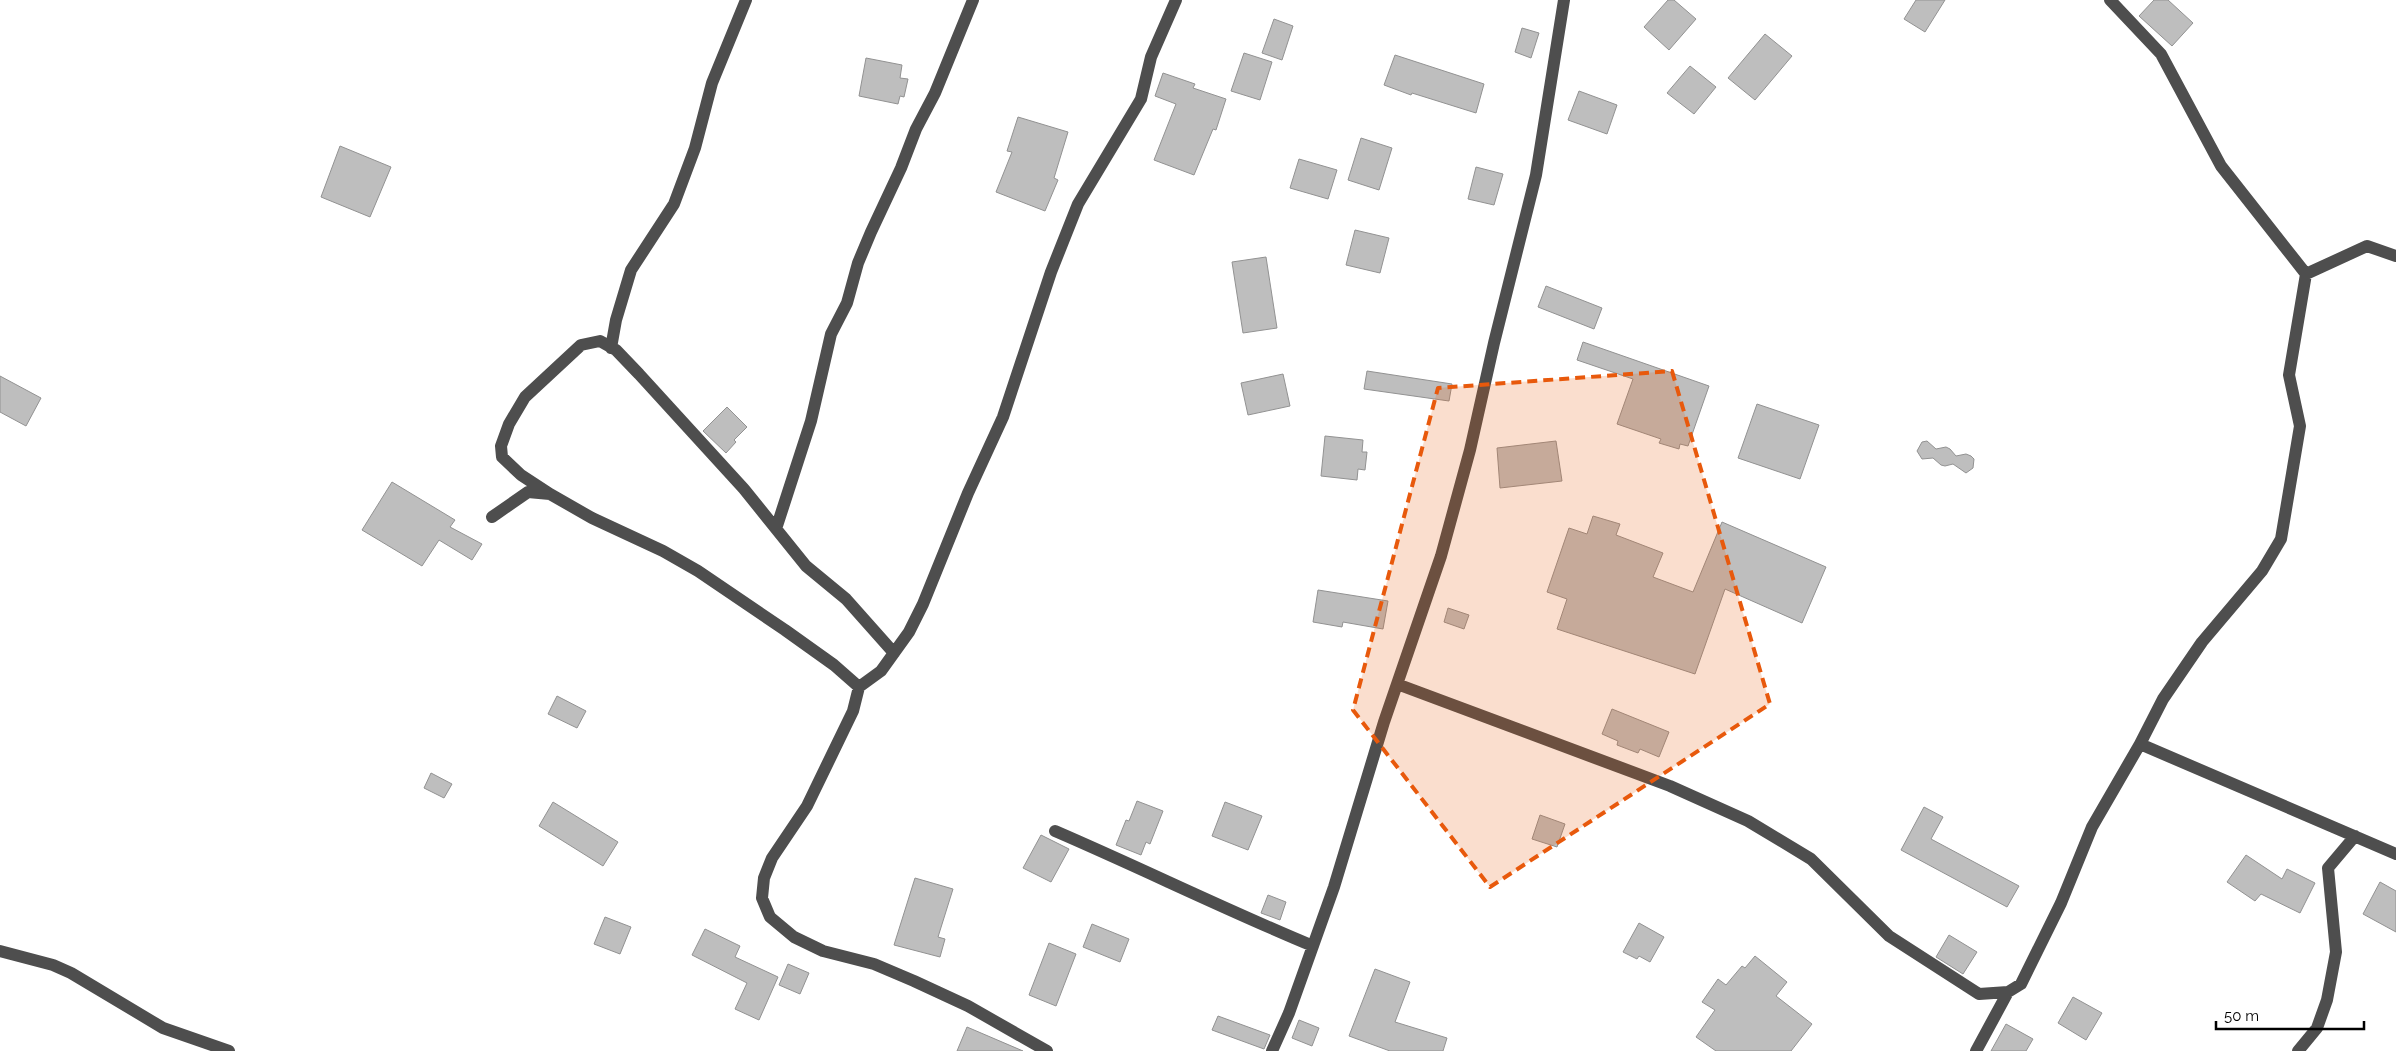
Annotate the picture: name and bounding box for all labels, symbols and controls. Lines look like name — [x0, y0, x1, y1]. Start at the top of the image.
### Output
scale bar — [2216, 998, 2364, 1030]
text: 50 m — [2224, 1007, 2259, 1025]

